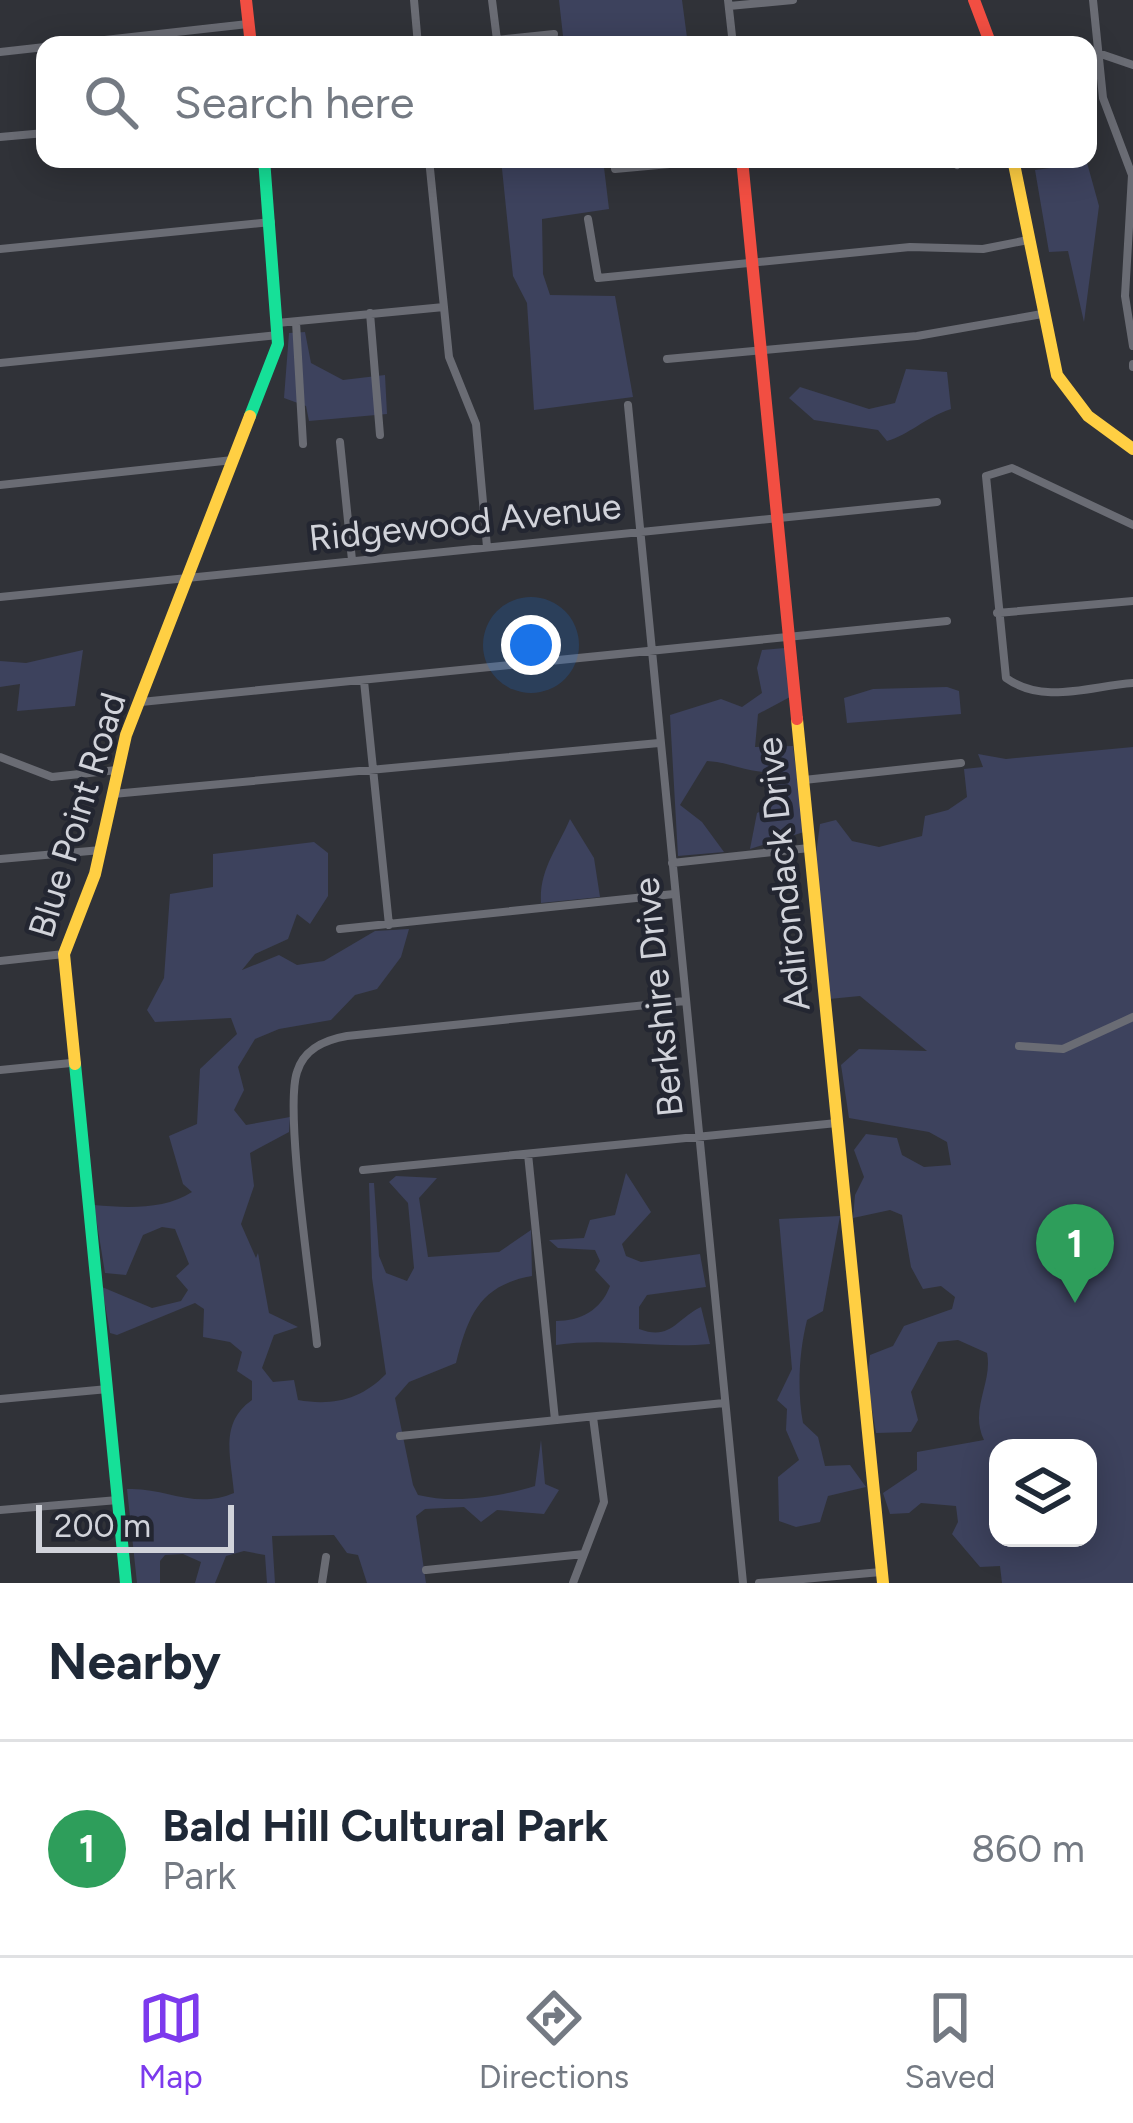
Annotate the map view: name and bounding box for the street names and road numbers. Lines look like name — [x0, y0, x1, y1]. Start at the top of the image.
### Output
street label: Ridgewood Avenue — [307, 484, 623, 560]
street label: Blue Point Road — [19, 687, 135, 943]
street label: Adirondack Drive — [747, 735, 819, 1013]
street label: Berkshire Drive — [624, 875, 692, 1119]

